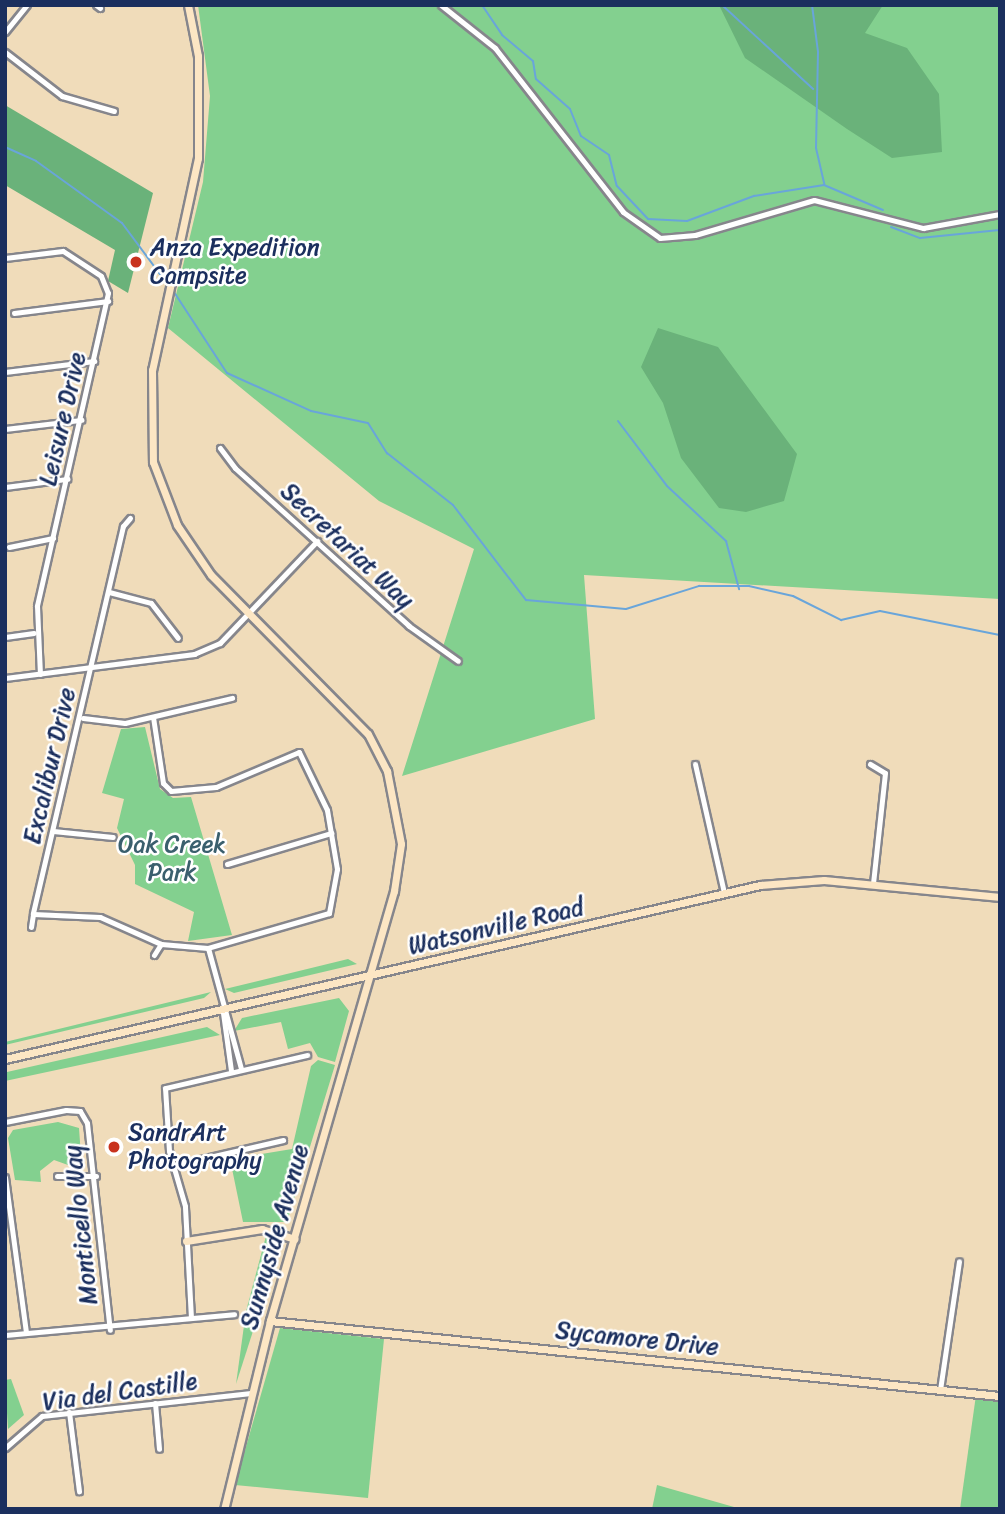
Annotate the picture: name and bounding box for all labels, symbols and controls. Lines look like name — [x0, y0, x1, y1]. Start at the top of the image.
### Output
place label: Anza Expedition Campsite — [150, 234, 320, 290]
marker: Anza Expedition Campsite — [128, 254, 144, 270]
street label: Leisure Drive — [34, 349, 92, 489]
street label: Secretariat Way — [274, 477, 420, 615]
street label: Excalibur Drive — [18, 685, 82, 847]
park label: Oak Creek Park — [118, 831, 226, 887]
street label: Watsonville Road — [406, 893, 586, 961]
place label: SandrArt Photography — [128, 1119, 262, 1175]
marker: SandrArt Photography — [106, 1139, 122, 1155]
street label: Sunnyside Avenue — [235, 1141, 315, 1333]
street label: Monticello Way — [58, 1144, 104, 1306]
street label: Sycamore Drive — [554, 1316, 720, 1362]
street label: Via del Castille — [40, 1367, 200, 1417]

